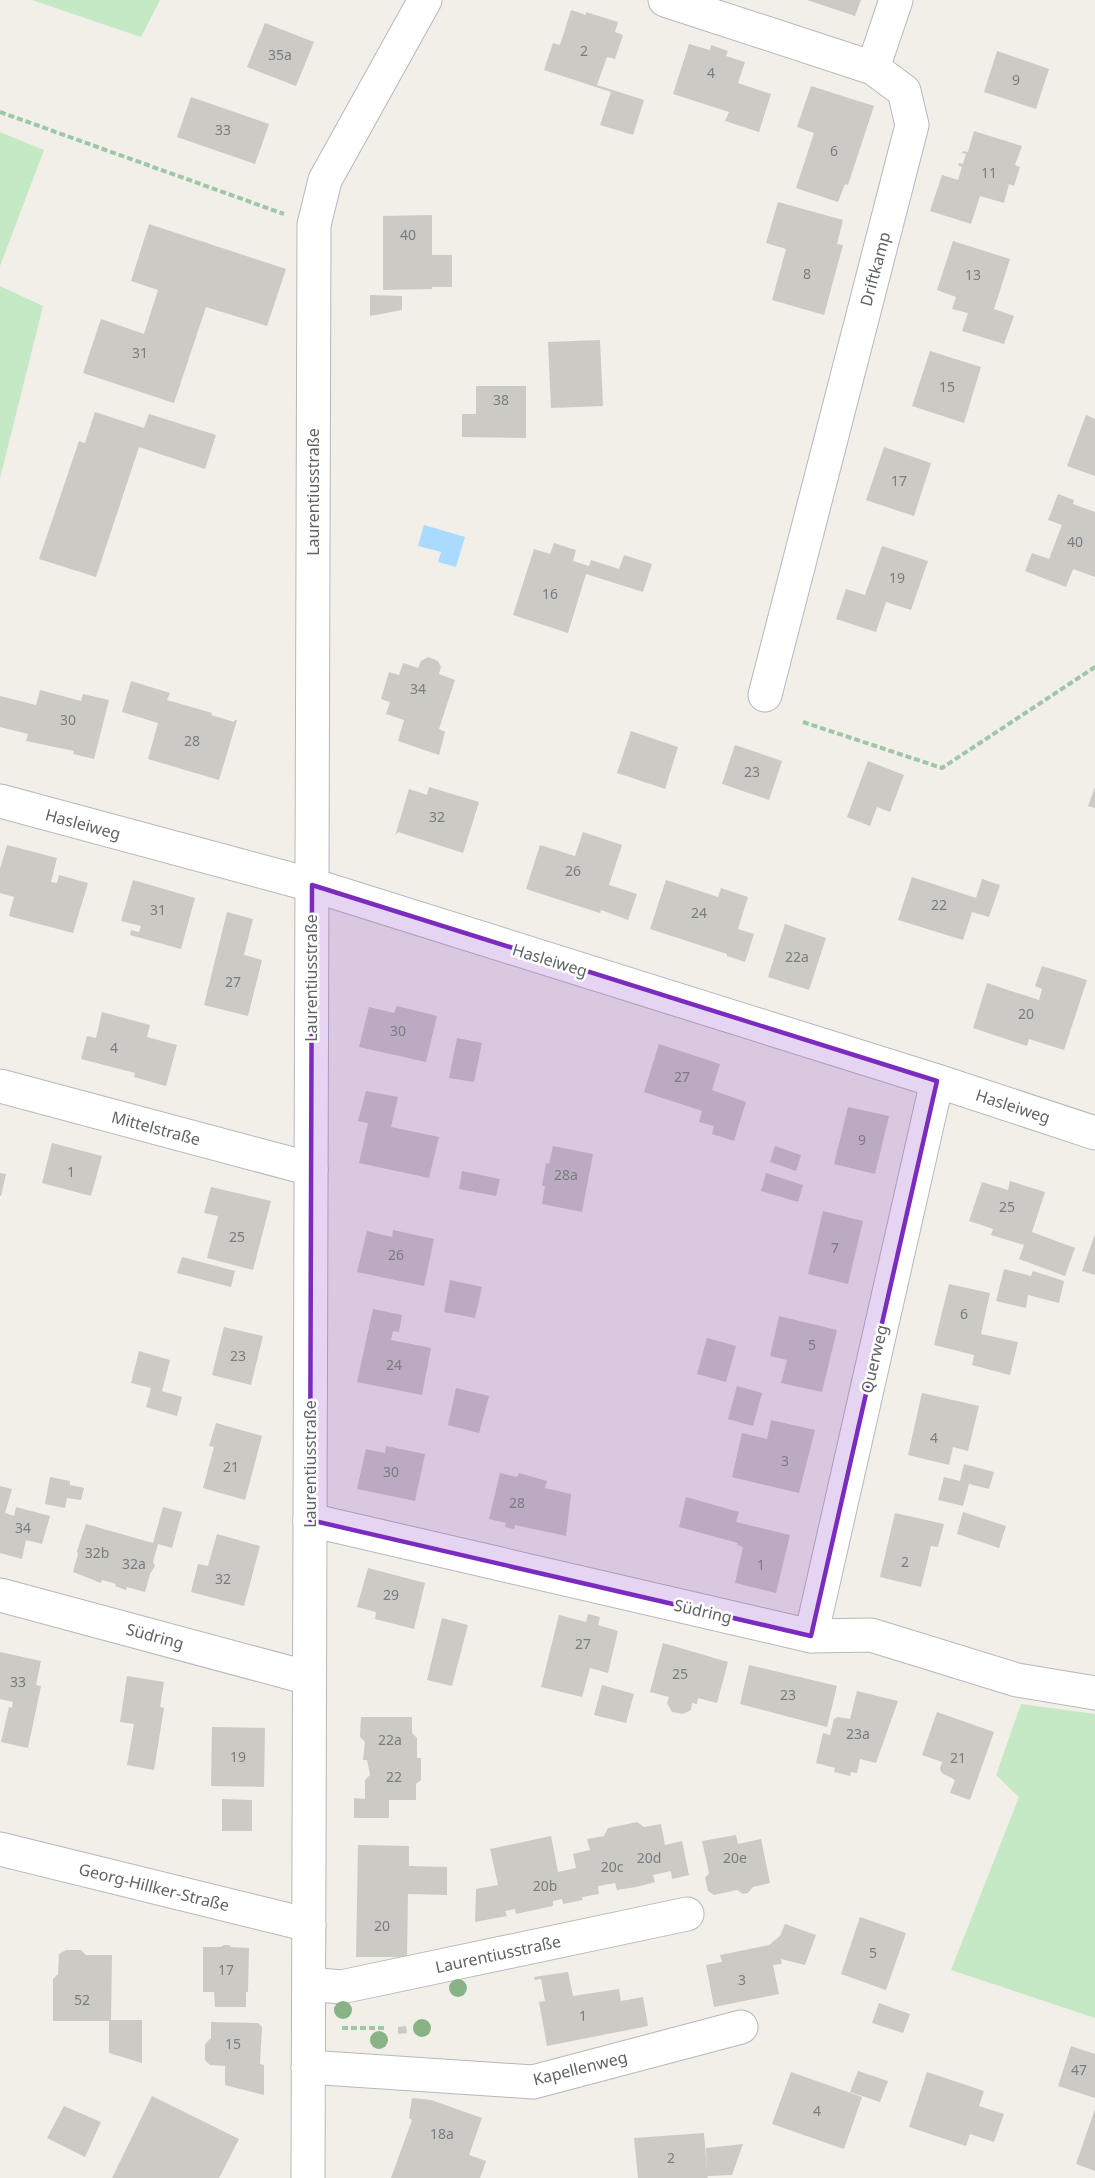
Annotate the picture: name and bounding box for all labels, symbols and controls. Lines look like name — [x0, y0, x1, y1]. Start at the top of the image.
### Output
house number: 2 — [580, 41, 588, 60]
house number: 35a — [268, 45, 292, 64]
house number: 4 — [707, 63, 715, 82]
house number: 9 — [1012, 70, 1020, 89]
house number: 33 — [215, 120, 231, 139]
house number: 6 — [830, 141, 838, 160]
house number: 11 — [981, 163, 997, 182]
house number: 40 — [400, 225, 416, 244]
street label: Driftkamp — [855, 229, 895, 309]
house number: 8 — [803, 264, 811, 283]
house number: 13 — [965, 265, 981, 284]
house number: 31 — [132, 343, 148, 362]
house number: 15 — [939, 377, 955, 396]
house number: 38 — [493, 390, 509, 409]
street label: Laurentiusstraße — [302, 428, 324, 556]
house number: 17 — [891, 471, 907, 490]
house number: 40 — [1067, 532, 1083, 551]
house number: 19 — [889, 568, 905, 587]
house number: 16 — [542, 584, 558, 603]
house number: 34 — [410, 679, 426, 698]
house number: 30 — [60, 710, 76, 729]
house number: 28 — [184, 731, 200, 750]
house number: 23 — [744, 762, 760, 781]
street label: Hasleiweg — [43, 803, 123, 845]
house number: 32 — [429, 807, 445, 826]
house number: 26 — [565, 861, 581, 880]
house number: 22 — [931, 895, 947, 914]
house number: 31 — [150, 900, 166, 919]
house number: 24 — [691, 903, 707, 922]
street label: Laurentiusstraße — [300, 914, 322, 1042]
street label: Hasleiweg — [510, 938, 590, 982]
house number: 22a — [785, 947, 809, 966]
house number: 27 — [225, 972, 241, 991]
house number: 20 — [1018, 1004, 1034, 1023]
house number: 30 — [390, 1021, 406, 1040]
house number: 4 — [110, 1038, 118, 1057]
house number: 27 — [674, 1067, 690, 1086]
street label: Hasleiweg — [973, 1084, 1053, 1128]
street label: Mittelstraße — [109, 1106, 203, 1150]
house number: 9 — [858, 1130, 866, 1149]
house number: 1 — [67, 1162, 75, 1181]
house number: 28a — [554, 1165, 578, 1184]
house number: 25 — [999, 1197, 1015, 1216]
house number: 25 — [229, 1227, 245, 1246]
house number: 7 — [831, 1238, 839, 1257]
house number: 26 — [388, 1245, 404, 1264]
house number: 6 — [960, 1304, 968, 1323]
street label: Querweg — [855, 1323, 893, 1395]
house number: 5 — [808, 1335, 816, 1354]
house number: 23 — [230, 1346, 246, 1365]
house number: 24 — [386, 1355, 402, 1374]
street label: Laurentiusstraße — [299, 1400, 321, 1528]
house number: 4 — [930, 1428, 938, 1447]
house number: 3 — [781, 1451, 789, 1470]
house number: 21 — [223, 1457, 239, 1476]
house number: 30 — [383, 1462, 399, 1481]
house number: 28 — [509, 1493, 525, 1512]
house number: 34 — [15, 1518, 31, 1537]
house number: 32b — [85, 1543, 109, 1562]
house number: 2 — [901, 1552, 909, 1571]
house number: 32a — [122, 1554, 146, 1573]
house number: 1 — [757, 1555, 765, 1574]
house number: 32 — [215, 1569, 231, 1588]
house number: 29 — [383, 1585, 399, 1604]
street label: Südring — [672, 1594, 734, 1628]
street label: Südring — [124, 1618, 186, 1654]
house number: 27 — [575, 1634, 591, 1653]
house number: 25 — [672, 1664, 688, 1683]
house number: 33 — [10, 1672, 26, 1691]
house number: 23 — [780, 1685, 796, 1704]
house number: 23a — [846, 1724, 870, 1743]
house number: 22a — [378, 1730, 402, 1749]
house number: 19 — [230, 1747, 246, 1766]
house number: 21 — [950, 1748, 966, 1767]
house number: 22 — [386, 1767, 402, 1786]
house number: 20d — [637, 1848, 661, 1867]
house number: 20e — [723, 1848, 747, 1867]
house number: 20c — [601, 1857, 624, 1876]
street label: Georg-Hillker-Straße — [76, 1858, 232, 1916]
house number: 20b — [533, 1876, 557, 1895]
house number: 20 — [374, 1916, 390, 1935]
street label: Laurentiusstraße — [433, 1930, 563, 1978]
house number: 5 — [869, 1943, 877, 1962]
house number: 17 — [218, 1960, 234, 1979]
house number: 3 — [738, 1970, 746, 1989]
house number: 52 — [74, 1990, 90, 2009]
house number: 1 — [579, 2006, 587, 2025]
house number: 15 — [225, 2034, 241, 2053]
street label: Kapellenweg — [531, 2046, 629, 2090]
house number: 47 — [1071, 2060, 1087, 2079]
house number: 4 — [813, 2101, 821, 2120]
house number: 18a — [430, 2124, 454, 2143]
house number: 2 — [667, 2148, 675, 2167]

